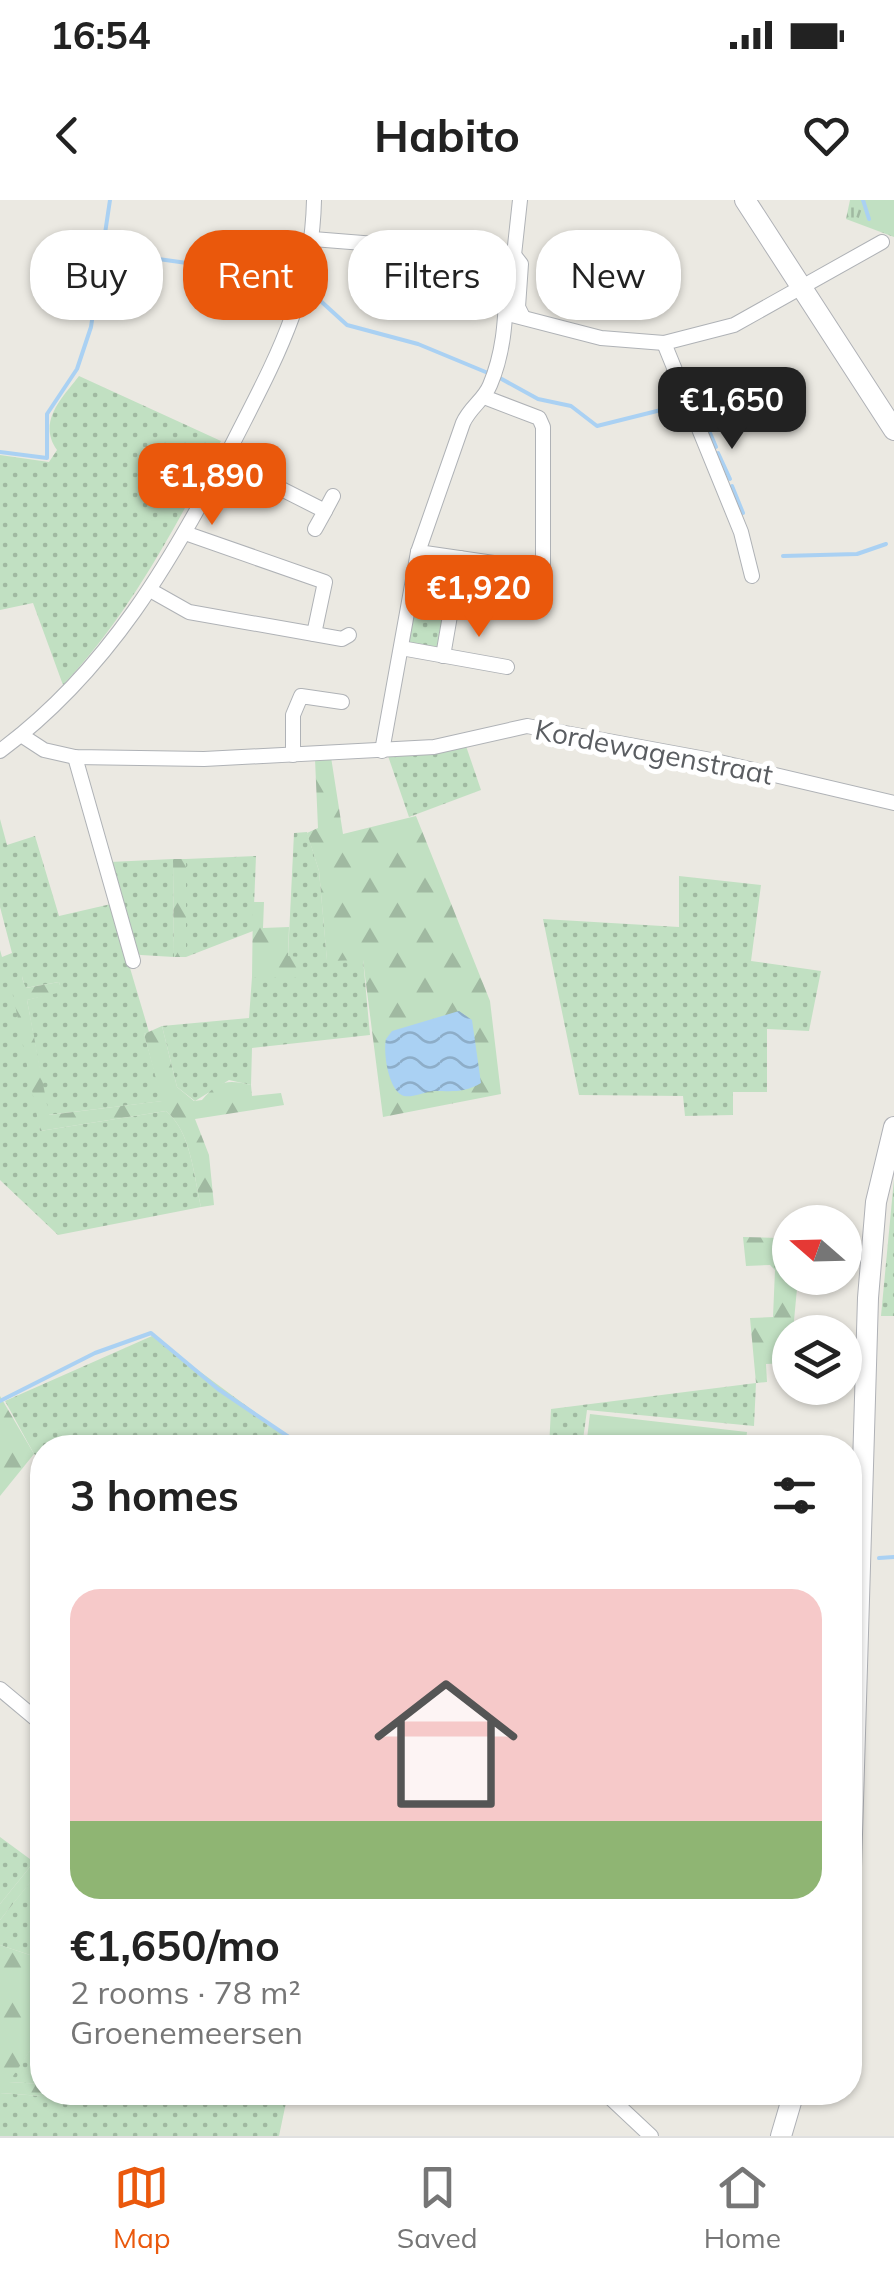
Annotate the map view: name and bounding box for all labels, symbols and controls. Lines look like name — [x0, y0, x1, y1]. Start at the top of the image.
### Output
text: 16:54 — [50, 11, 151, 59]
text: Habito — [374, 107, 520, 163]
icon: back — [40, 108, 95, 163]
icon: heart — [799, 108, 854, 163]
chip: Buy — [30, 230, 163, 320]
chip: Rent — [183, 230, 328, 320]
chip: Filters — [348, 230, 516, 320]
chip: New — [536, 230, 681, 320]
pin: €1,650 — [651, 367, 813, 452]
text: €1,650 — [680, 379, 784, 419]
pin: €1,890 — [131, 443, 293, 528]
text: €1,890 — [160, 455, 264, 495]
pin: €1,920 — [398, 555, 560, 640]
text: €1,920 — [427, 567, 531, 607]
street label: Kordewagenstraat — [532, 711, 776, 792]
north arrow — [772, 1205, 862, 1295]
map controls — [772, 1205, 862, 1405]
button: layers — [772, 1315, 862, 1405]
icon: filters — [767, 1468, 822, 1523]
text: 3 homes — [70, 1469, 239, 1522]
icon: home — [356, 1654, 536, 1834]
text: €1,650/mo — [70, 1919, 280, 1972]
text: 2 rooms · 78 m² — [70, 1972, 301, 2012]
text: Groenemeersen — [70, 2012, 303, 2052]
tab: Map — [113, 2160, 171, 2255]
tab: Saved — [397, 2160, 478, 2255]
tab: Home — [704, 2160, 781, 2255]

